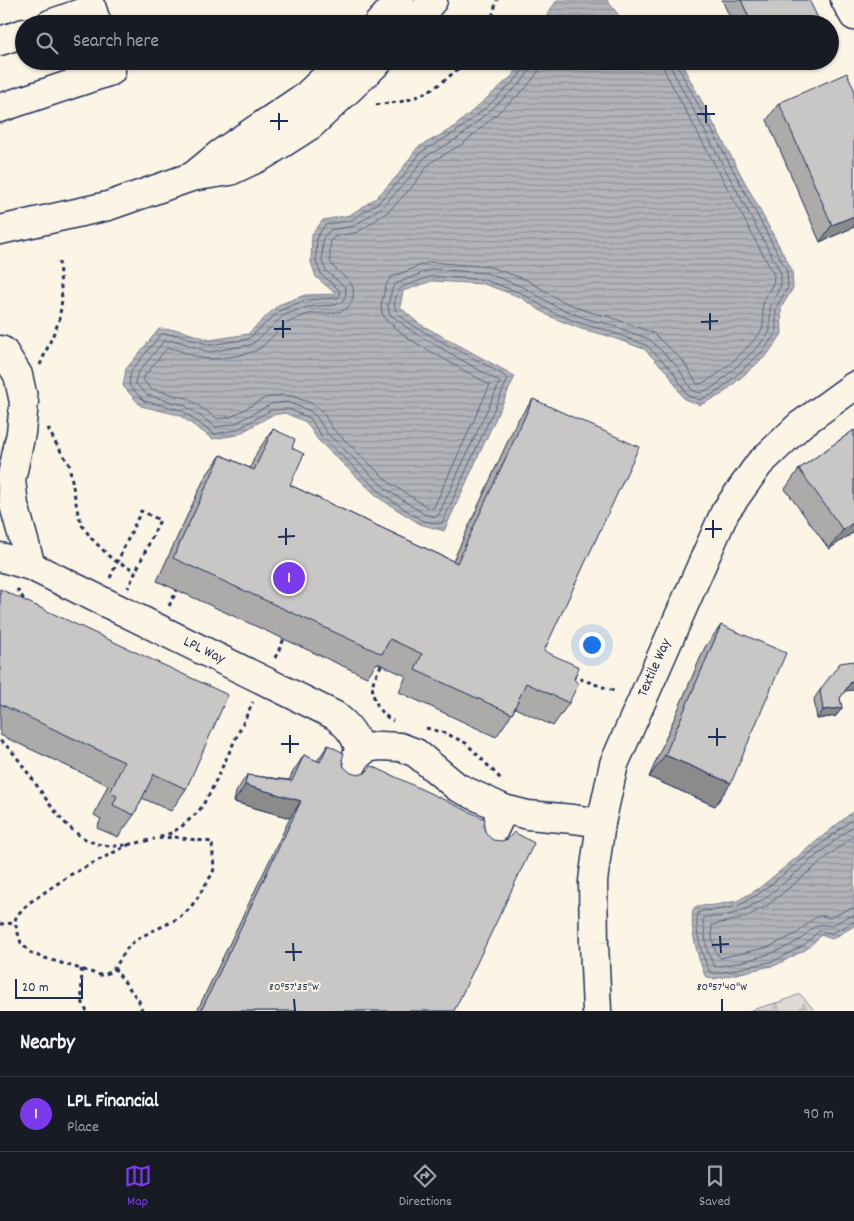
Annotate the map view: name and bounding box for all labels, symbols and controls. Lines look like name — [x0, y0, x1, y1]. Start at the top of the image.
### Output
search box — [15, 15, 839, 70]
icon: search — [33, 29, 61, 57]
text: Search here — [73, 29, 159, 56]
pin: 1 — [273, 559, 305, 597]
street label: LPL Way — [179, 631, 230, 671]
your location — [579, 632, 605, 658]
street label: Textile Way — [632, 634, 678, 701]
scale bar — [15, 976, 82, 999]
text: 20 m — [22, 978, 49, 998]
text: 80°57'35"W — [269, 979, 319, 996]
text: 80°57'40"W — [697, 979, 747, 996]
text: Nearby — [20, 1029, 75, 1059]
text: LPL Financial — [67, 1089, 159, 1116]
text: 1 — [34, 1103, 38, 1126]
text: 90 m — [803, 1103, 834, 1126]
text: Place — [67, 1116, 99, 1139]
tab: Map — [124, 1162, 152, 1212]
tab: Directions — [399, 1162, 452, 1212]
tab: Saved — [699, 1162, 730, 1212]

